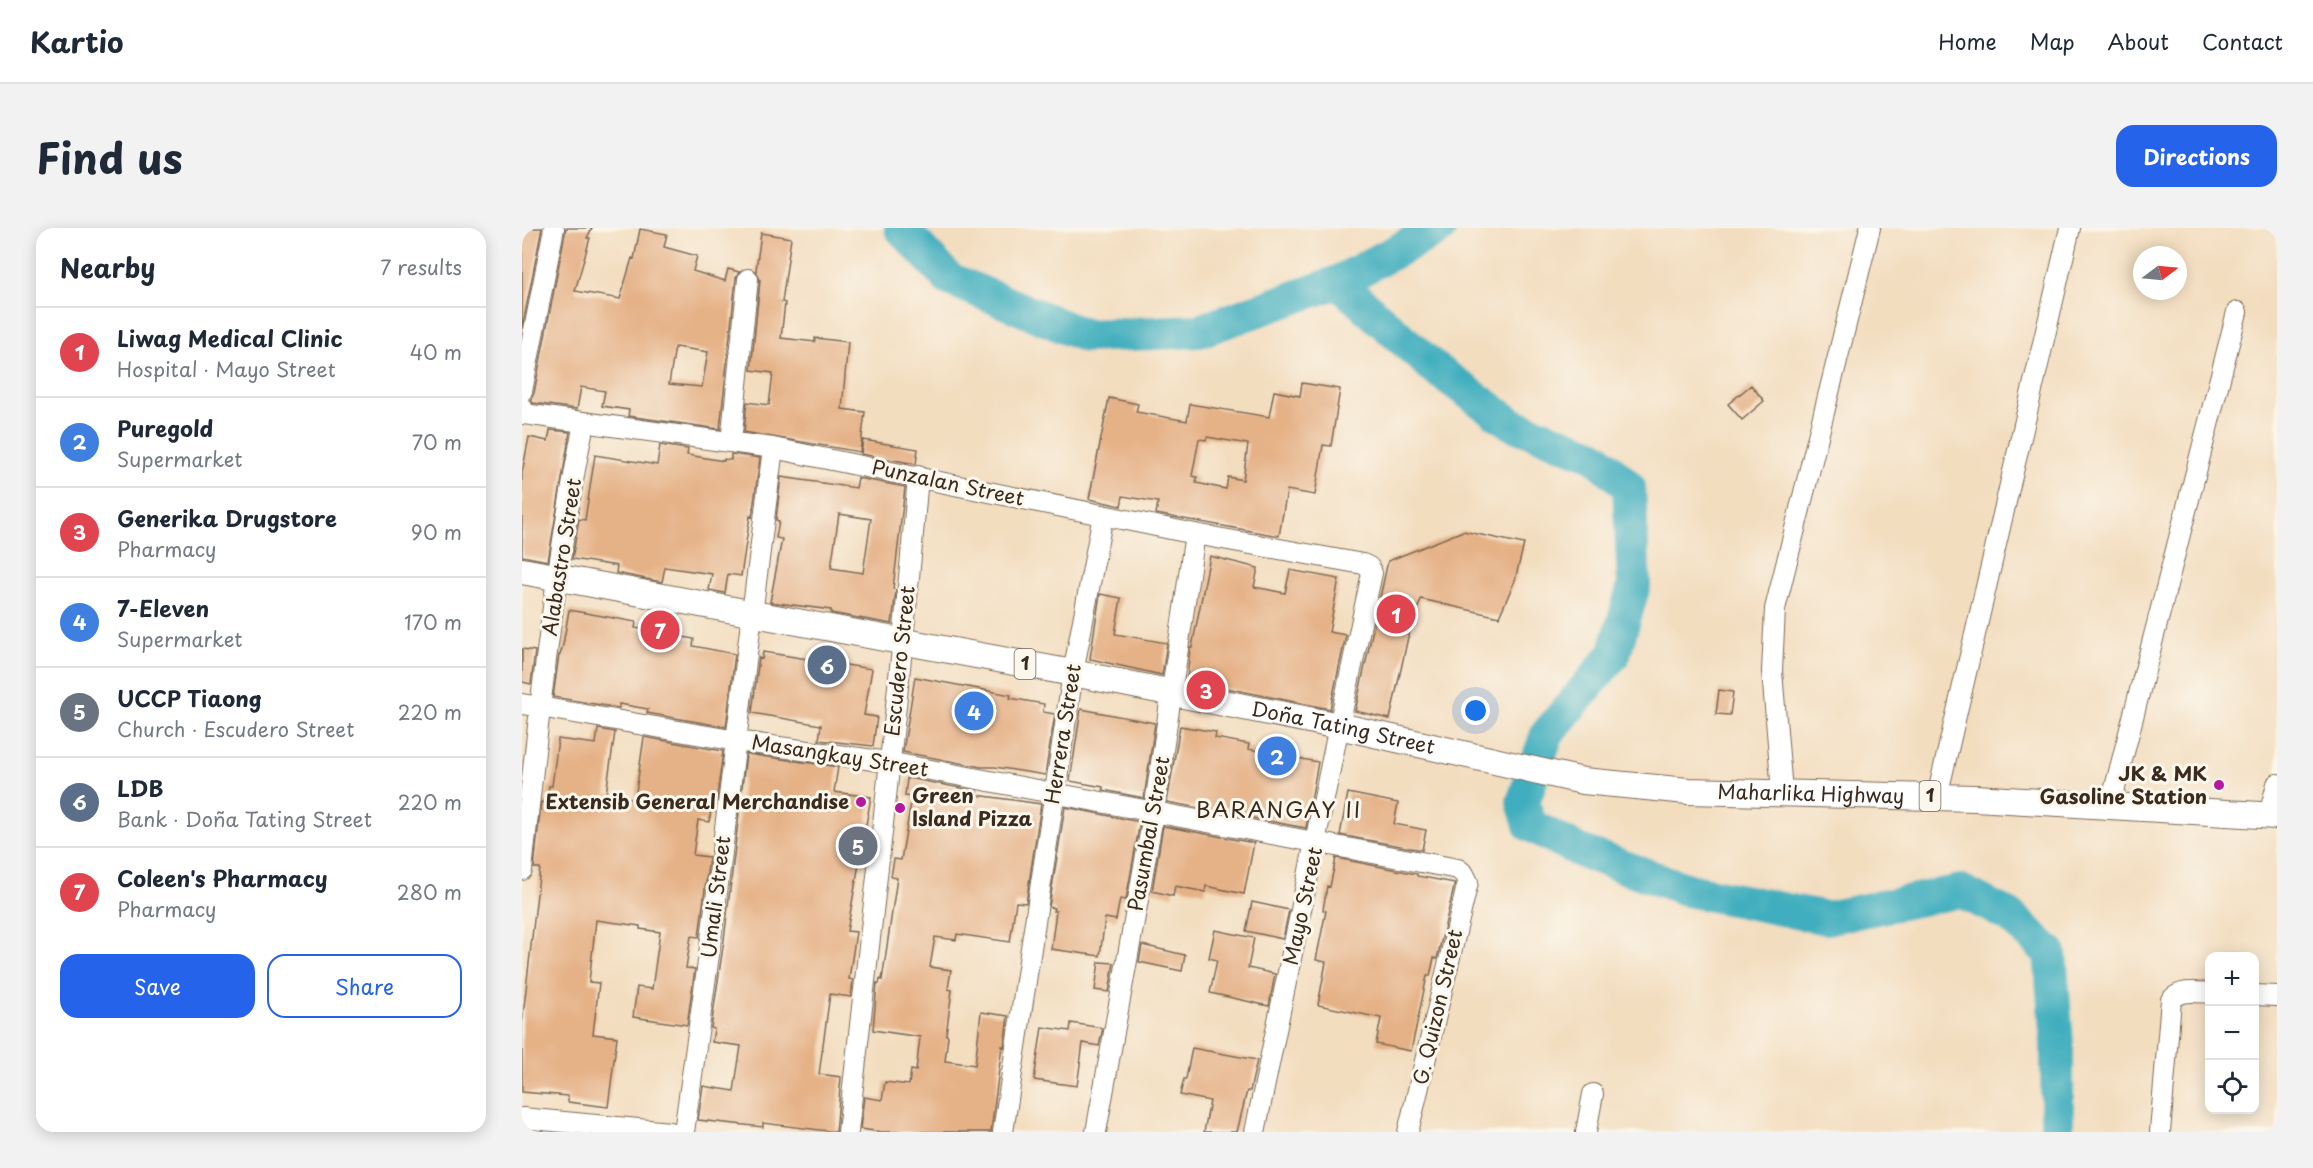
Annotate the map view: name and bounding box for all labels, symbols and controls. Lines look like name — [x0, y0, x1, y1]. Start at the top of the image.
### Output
text: Kartio — [30, 20, 124, 63]
text: Home — [1938, 25, 1997, 57]
text: Map — [2030, 25, 2075, 57]
text: About — [2108, 25, 2169, 57]
text: Contact — [2202, 25, 2283, 57]
text: Find us — [36, 125, 183, 188]
button: Directions — [2116, 125, 2277, 187]
north arrow — [2133, 246, 2187, 300]
text: Nearby — [60, 248, 155, 287]
text: 7 results — [380, 252, 462, 282]
text: Liwag Medical Clinic — [117, 321, 343, 354]
text: 1 — [75, 337, 84, 367]
text: 40 m — [410, 337, 462, 367]
text: Hospital · Mayo Street — [117, 354, 336, 384]
text: Puregold — [117, 411, 213, 444]
text: 2 — [72, 427, 87, 457]
text: 70 m — [412, 427, 462, 457]
text: Supermarket — [117, 444, 243, 474]
street label: Punzalan Street — [869, 451, 1027, 513]
street label: Alabastro Street — [534, 476, 588, 638]
text: Generika Drugstore — [117, 501, 337, 534]
text: 3 — [73, 517, 86, 547]
text: 90 m — [411, 517, 462, 547]
text: Pharmacy — [117, 534, 217, 564]
street label: Escudero Street — [876, 584, 922, 738]
text: 7-Eleven — [117, 591, 209, 624]
pin: 1 — [1376, 592, 1416, 636]
text: 4 — [73, 607, 86, 637]
text: 170 m — [404, 607, 462, 637]
pin: 7 — [640, 608, 680, 652]
text: Supermarket — [117, 624, 243, 654]
pin: 6 — [808, 642, 846, 688]
road number: 1 — [1014, 649, 1036, 679]
street label: Herrera Street — [1036, 662, 1088, 806]
pin: 3 — [1186, 668, 1226, 712]
text: UCCP Tiaong — [117, 681, 262, 714]
pin: 4 — [954, 688, 994, 734]
street label: Doña Tating Street — [1249, 693, 1438, 761]
your location — [1461, 696, 1490, 725]
text: 5 — [73, 697, 86, 727]
text: 220 m — [398, 697, 462, 727]
text: Church · Escudero Street — [117, 714, 354, 744]
street label: Masangkay Street — [750, 726, 931, 784]
pin: 2 — [1258, 734, 1296, 778]
street label: Pasumbal Street — [1120, 754, 1176, 914]
place label: JK & MK Gasoline Station — [2040, 758, 2207, 811]
text: LDB — [117, 771, 164, 804]
street label: Maharlika Highway — [1717, 776, 1905, 810]
marker: JK & MK Gasoline Station — [2212, 778, 2226, 792]
place label: Green Island Pizza — [912, 780, 1033, 833]
road number: 1 — [1920, 781, 1940, 811]
place label: Extensib General Merchandise — [546, 786, 849, 816]
text: 6 — [72, 787, 87, 817]
text: 220 m — [398, 787, 462, 817]
district label: BARANGAY II — [1196, 792, 1362, 825]
marker: Extensib General Merchandise — [854, 795, 868, 809]
marker: Green Island Pizza — [893, 801, 907, 815]
text: Bank · Doña Tating Street — [117, 804, 372, 834]
pin: 5 — [838, 824, 878, 868]
street label: Umali Street — [693, 834, 737, 960]
street label: Mayo Street — [1275, 844, 1329, 968]
text: Coleen's Pharmacy — [117, 861, 328, 894]
text: 7 — [74, 877, 85, 907]
text: 280 m — [397, 877, 462, 907]
text: Pharmacy — [117, 894, 217, 924]
street label: G. Quizon Street — [1405, 926, 1470, 1088]
map controls — [2205, 952, 2259, 1114]
button: + — [2205, 952, 2259, 1006]
button: Save — [60, 954, 255, 1018]
button: Share — [267, 954, 462, 1018]
button: − — [2205, 1006, 2259, 1060]
button: locate — [2205, 1060, 2259, 1114]

